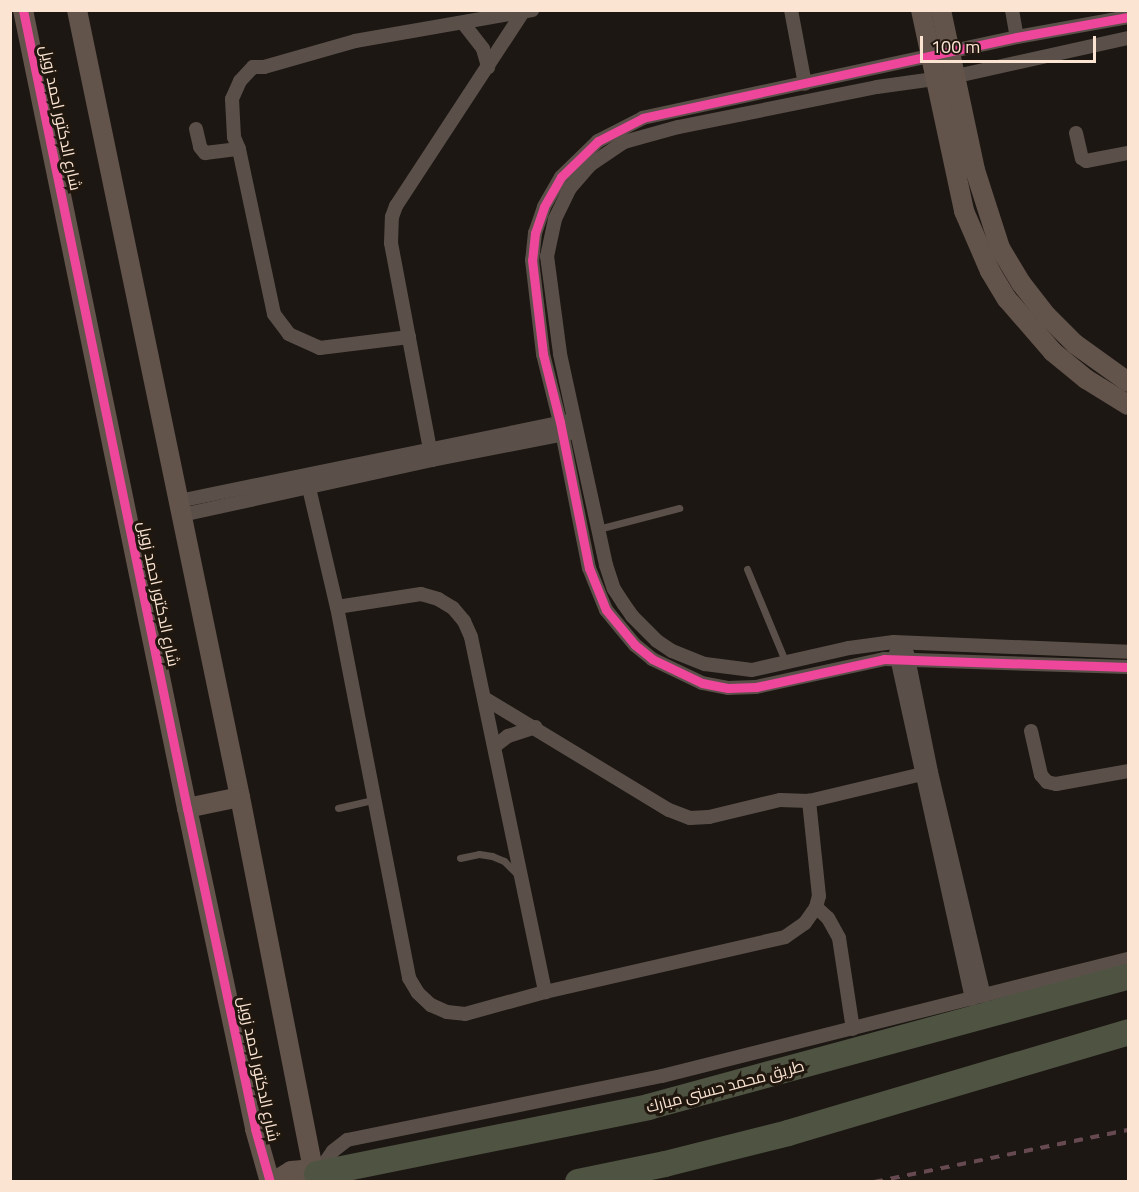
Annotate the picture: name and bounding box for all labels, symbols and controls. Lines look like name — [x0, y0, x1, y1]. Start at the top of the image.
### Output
scale bar — [923, 24, 1098, 62]
text: 100 m — [931, 33, 980, 60]
street label: شارع الدكتور احمد زويل — [36, 44, 86, 192]
street label: شارع الدكتور احمد زويل — [134, 520, 184, 668]
street label: شارع الدكتور احمد زويل — [234, 995, 284, 1143]
street label: طريق محمد حسنى مبارك — [644, 1056, 806, 1116]

